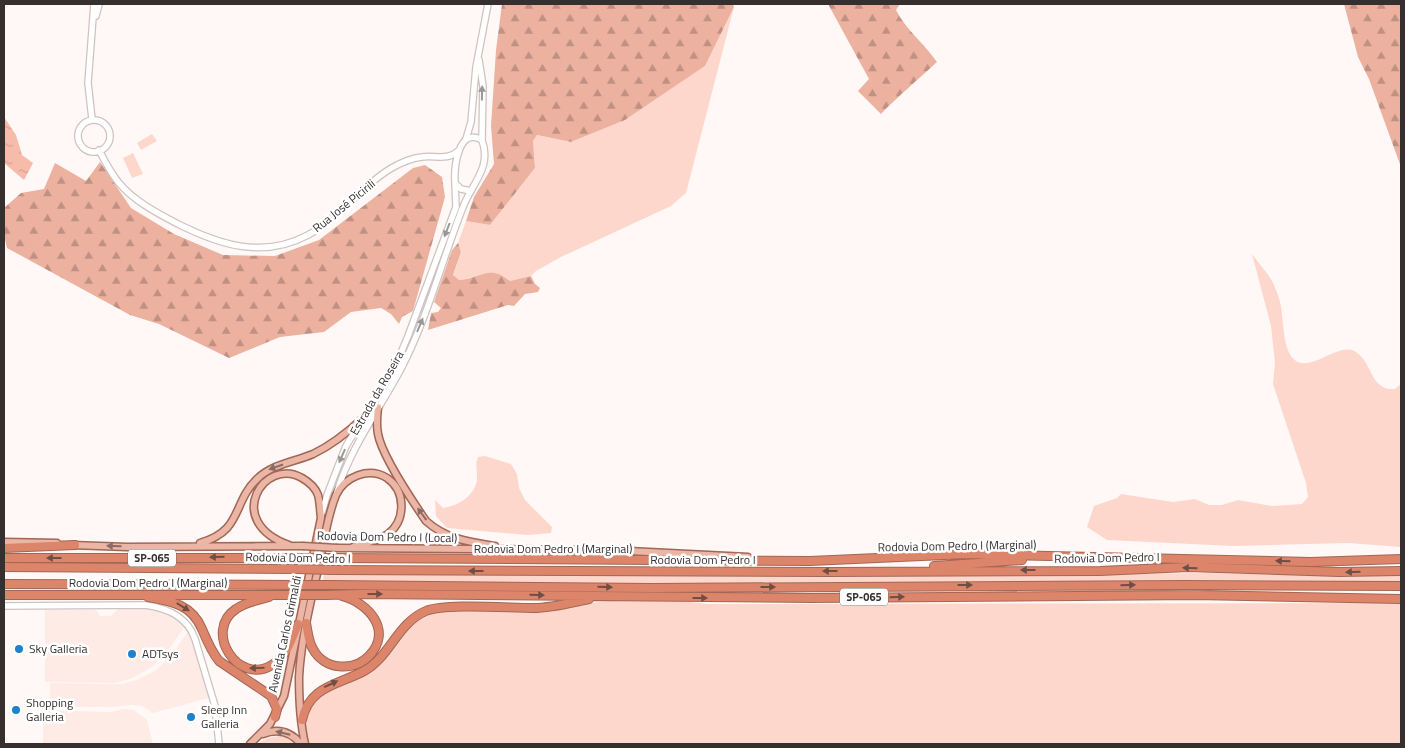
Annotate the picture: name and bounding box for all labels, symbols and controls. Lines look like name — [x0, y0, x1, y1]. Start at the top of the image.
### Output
one-way arrow — [478, 85, 486, 101]
street label: Rua José Picirili — [308, 174, 379, 237]
one-way arrow — [443, 223, 451, 238]
one-way arrow — [416, 318, 424, 332]
street label: Estrada da Roseira — [345, 347, 408, 438]
one-way arrow — [337, 449, 345, 463]
one-way arrow — [268, 463, 283, 471]
one-way arrow — [417, 508, 427, 521]
street label: Rodovia Dom Pedro I (Local) — [317, 526, 457, 547]
street label: Rodovia Dom Pedro I (Marginal) — [878, 535, 1036, 556]
street label: Rodovia Dom Pedro I (Marginal) — [474, 539, 632, 558]
one-way arrow — [106, 542, 122, 550]
street label: Rodovia Dom Pedro I — [245, 547, 351, 568]
street label: Rodovia Dom Pedro I — [1054, 547, 1160, 568]
road number: SP-065 — [128, 550, 176, 566]
street label: Rodovia Dom Pedro I — [650, 550, 756, 569]
one-way arrow — [208, 553, 224, 561]
one-way arrow — [46, 554, 62, 562]
one-way arrow — [1274, 557, 1290, 565]
one-way arrow — [1182, 564, 1198, 572]
one-way arrow — [1019, 566, 1035, 574]
one-way arrow — [467, 567, 483, 575]
one-way arrow — [822, 567, 838, 575]
one-way arrow — [1344, 568, 1360, 576]
street label: Rodovia Dom Pedro I (Marginal) — [69, 573, 227, 592]
street label: Avenida Carlos Grimaldi — [263, 574, 306, 694]
one-way arrow — [958, 581, 974, 589]
one-way arrow — [1120, 581, 1136, 589]
one-way arrow — [598, 583, 614, 591]
one-way arrow — [760, 583, 776, 591]
road number: SP-065 — [840, 588, 888, 606]
one-way arrow — [367, 590, 383, 598]
one-way arrow — [530, 591, 546, 599]
one-way arrow — [890, 593, 906, 601]
one-way arrow — [692, 594, 708, 602]
one-way arrow — [176, 603, 189, 612]
place label: Sky Galleria — [29, 639, 88, 658]
marker: Sky Galleria — [13, 643, 25, 655]
place label: ADTsys — [142, 644, 179, 663]
marker: ADTsys — [126, 648, 138, 660]
one-way arrow — [248, 664, 264, 672]
one-way arrow — [324, 680, 338, 688]
place label: Shopping Galleria — [26, 693, 73, 726]
place label: Sleep Inn Galleria — [201, 700, 247, 733]
marker: Shopping Galleria — [10, 704, 22, 716]
marker: Sleep Inn Galleria — [185, 711, 197, 723]
one-way arrow — [275, 729, 290, 737]

